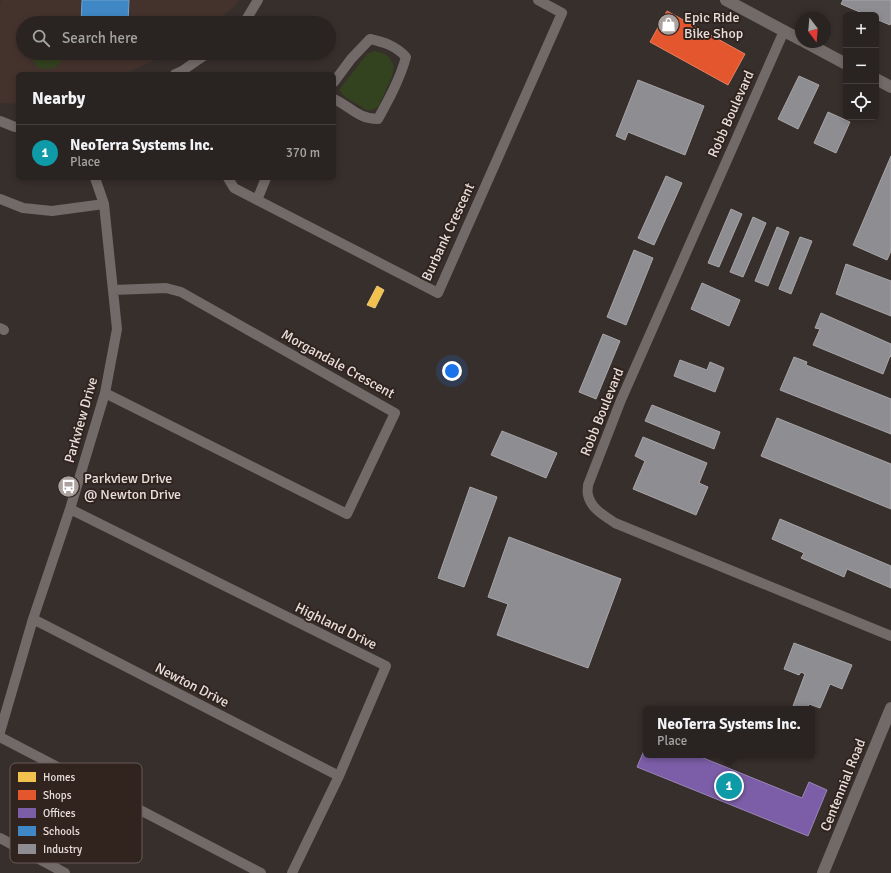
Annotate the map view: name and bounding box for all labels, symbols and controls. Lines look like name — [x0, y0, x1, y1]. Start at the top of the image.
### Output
place label: Epic Ride Bike Shop — [684, 9, 743, 42]
shop icon: Epic Ride Bike Shop — [655, 12, 681, 38]
north arrow — [795, 12, 831, 48]
map controls — [843, 12, 879, 120]
button: + — [843, 12, 879, 48]
search box — [16, 16, 336, 60]
icon: search — [30, 27, 52, 49]
text: Search here — [62, 29, 138, 47]
button: − — [843, 48, 879, 84]
street label: Robb Boulevard — [704, 68, 758, 160]
button: locate — [843, 84, 879, 120]
text: Nearby — [32, 88, 85, 109]
text: NeoTerra Systems Inc. — [70, 136, 214, 154]
text: 1 — [41, 145, 49, 161]
text: 370 m — [286, 145, 320, 161]
text: Place — [70, 154, 100, 170]
street label: Burbank Crescent — [418, 180, 478, 284]
street label: Morgandale Crescent — [278, 326, 398, 402]
your location — [442, 361, 462, 381]
street label: Robb Boulevard — [577, 365, 627, 459]
street label: Parkview Drive — [61, 375, 101, 465]
place label: Parkview Drive @ Newton Drive — [84, 470, 181, 503]
bus stop icon: Parkview Drive @ Newton Drive — [56, 473, 82, 499]
street label: Highland Drive — [292, 599, 380, 653]
street label: Newton Drive — [152, 659, 232, 711]
popup — [643, 706, 815, 758]
text: NeoTerra Systems Inc. — [657, 715, 801, 733]
text: Place — [657, 733, 687, 749]
street label: Centennial Road — [817, 736, 869, 834]
legend — [10, 763, 142, 863]
text: Homes — [43, 771, 75, 784]
pin: 1 — [716, 771, 742, 801]
text: Shops — [43, 789, 72, 802]
text: Offices — [43, 807, 76, 820]
text: Schools — [43, 825, 80, 838]
text: Industry — [43, 843, 83, 856]

